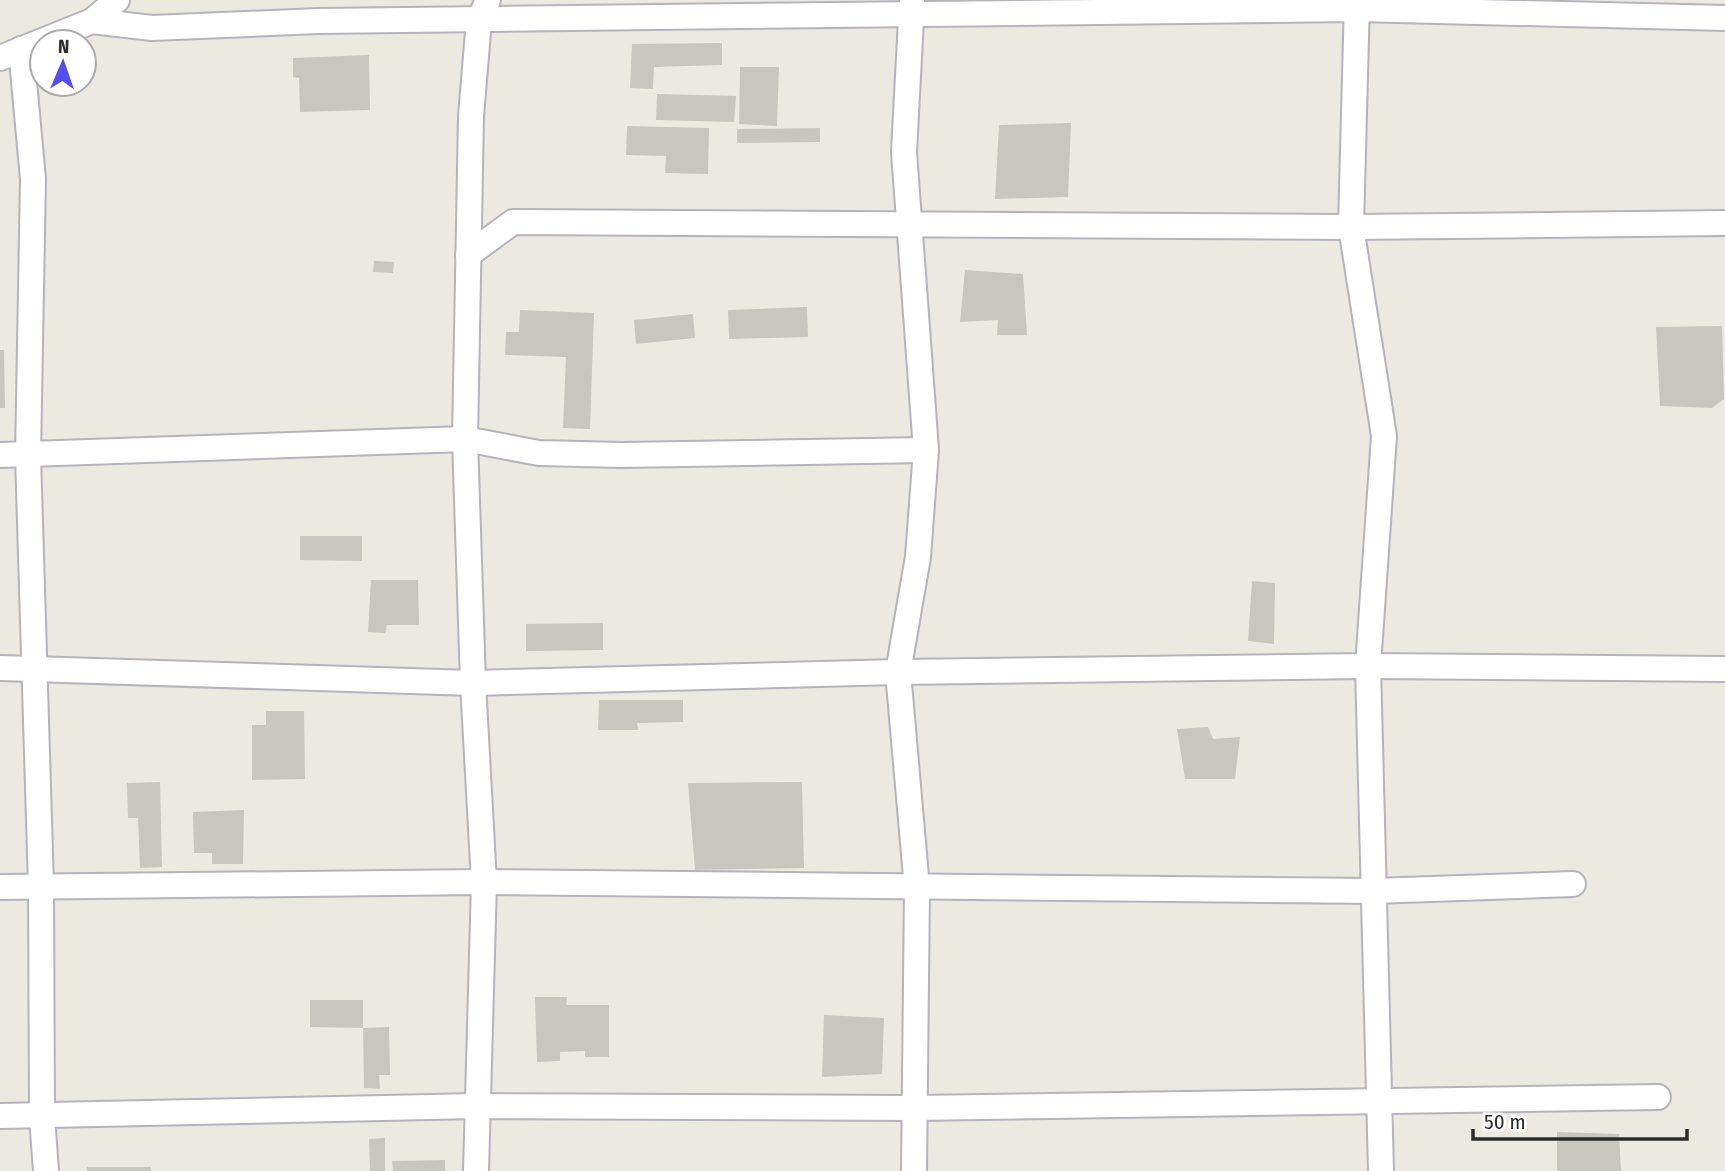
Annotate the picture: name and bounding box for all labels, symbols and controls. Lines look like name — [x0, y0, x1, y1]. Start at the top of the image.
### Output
north arrow — [28, 28, 98, 98]
text: N — [57, 35, 70, 58]
scale bar — [1473, 1098, 1686, 1142]
text: 50 m — [1484, 1109, 1526, 1135]

